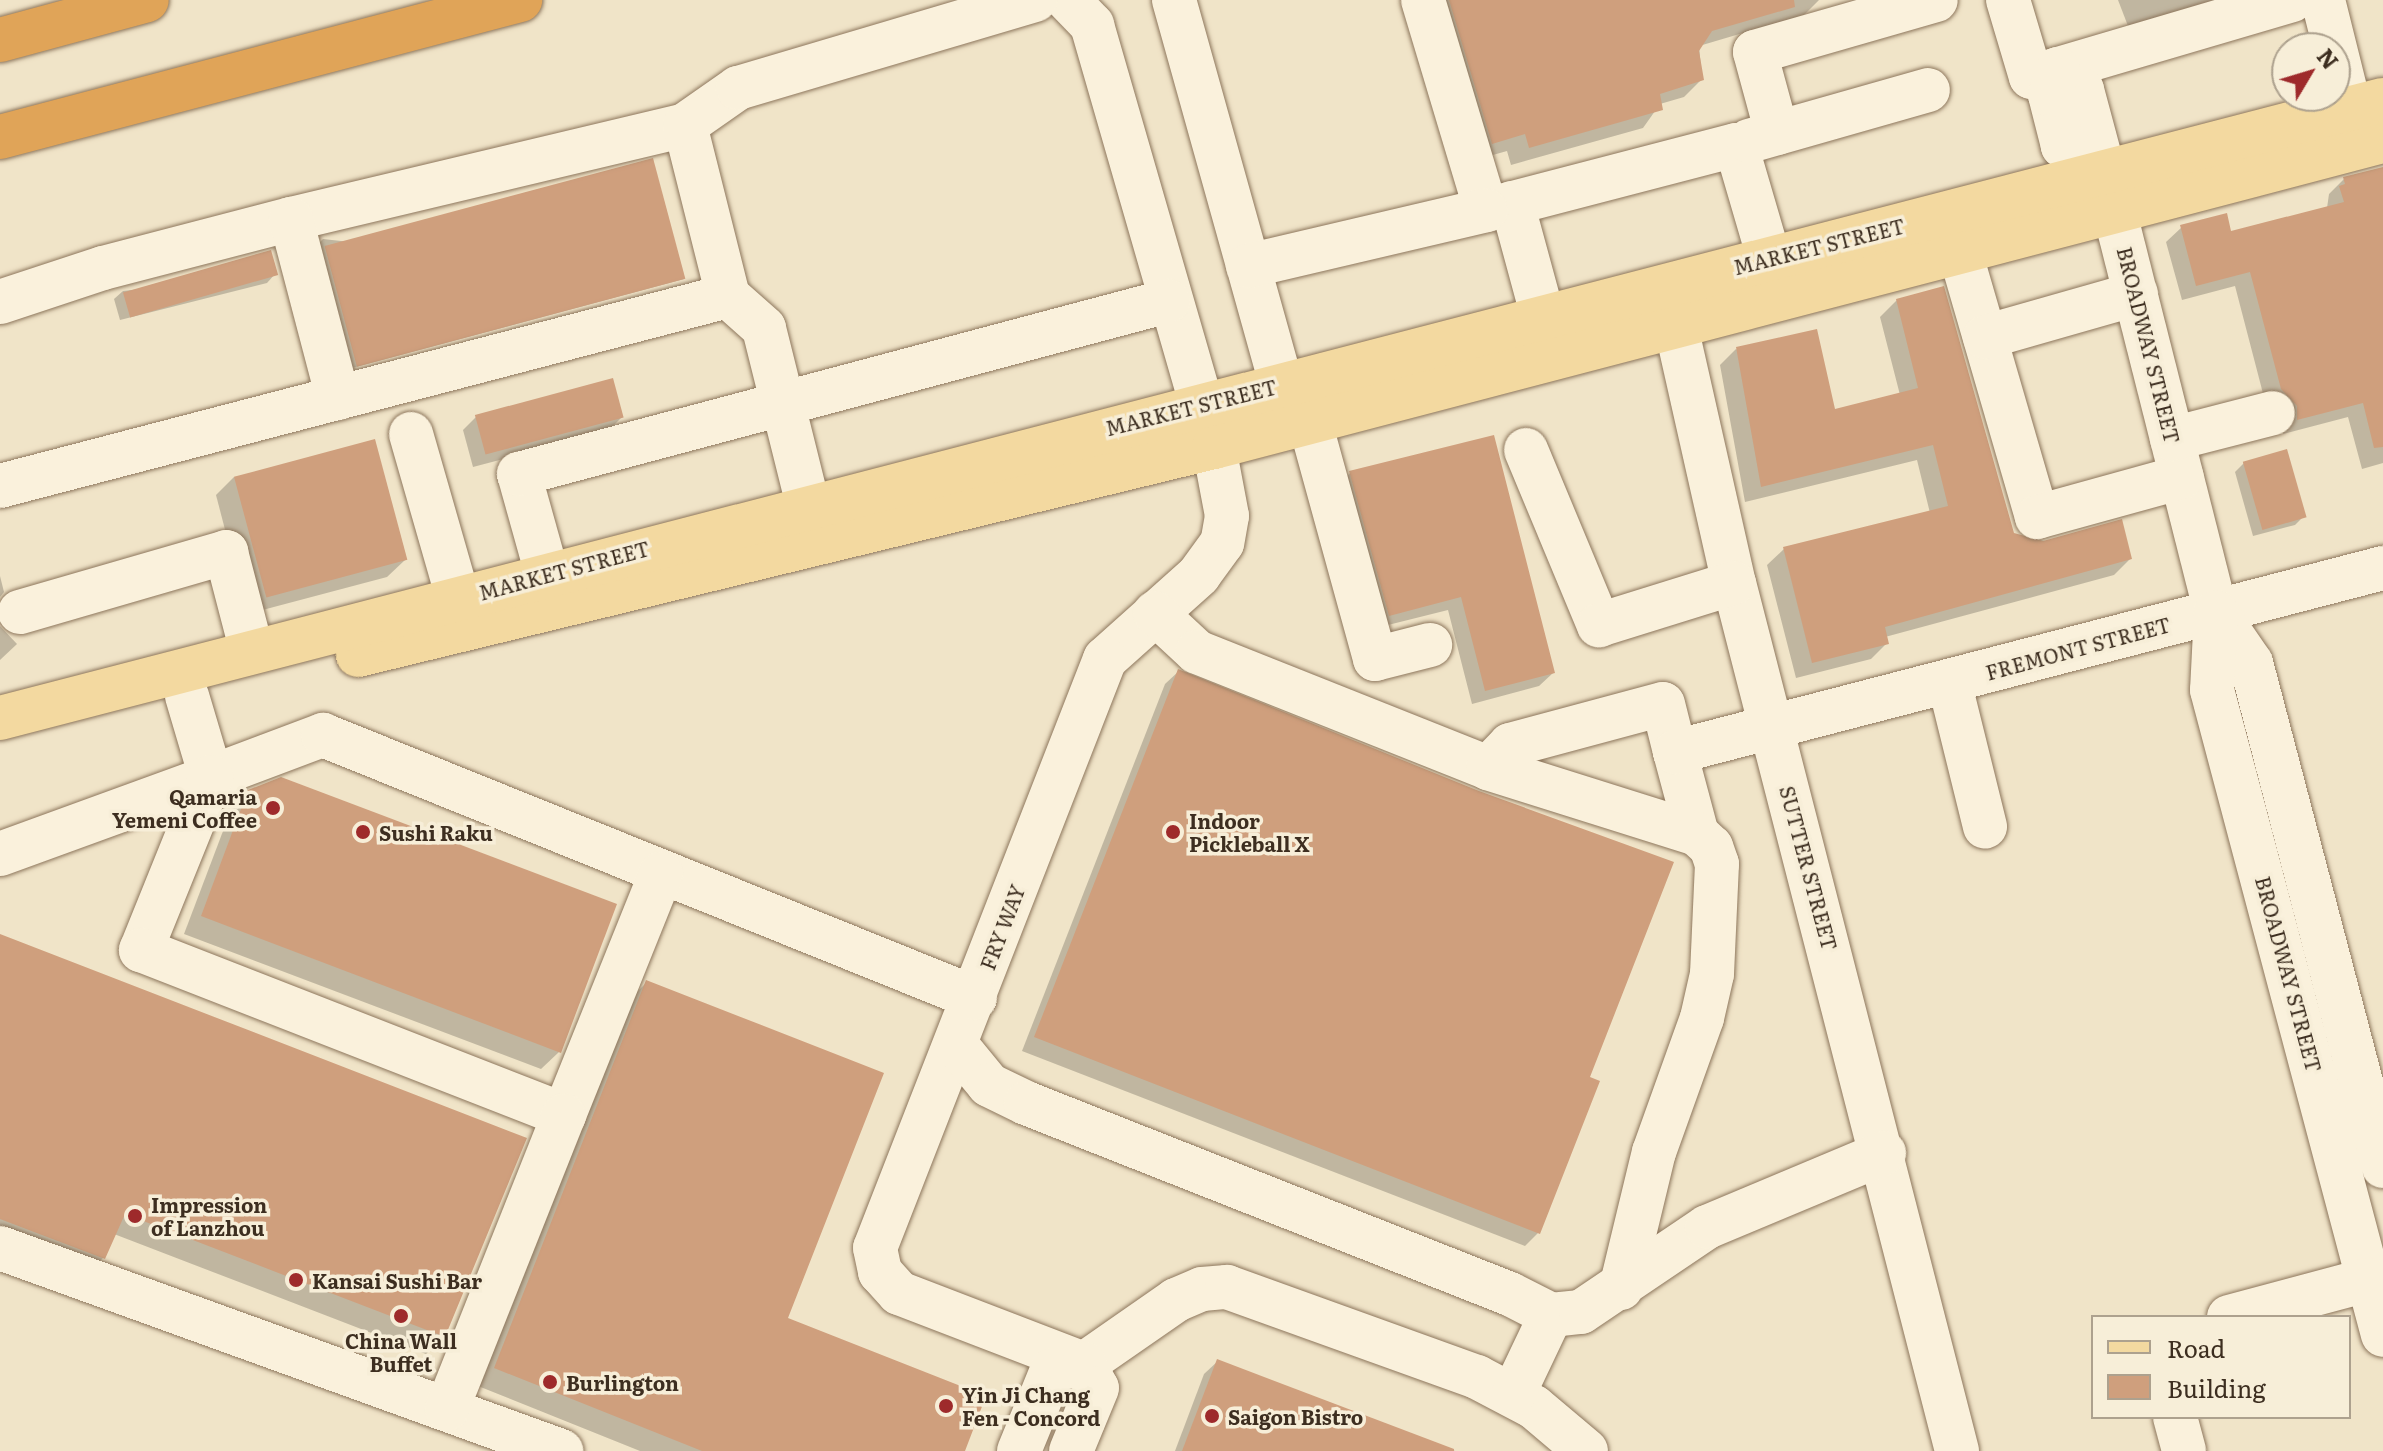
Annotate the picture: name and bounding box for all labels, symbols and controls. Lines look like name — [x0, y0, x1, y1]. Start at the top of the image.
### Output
north arrow — [2271, 32, 2351, 112]
text: N — [2310, 41, 2347, 76]
street label: MARKET STREET — [1731, 213, 1907, 279]
street label: BROADWAY STREET — [2113, 244, 2185, 446]
street label: MARKET STREET — [1103, 374, 1279, 440]
street label: MARKET STREET — [476, 536, 652, 604]
street label: FREMONT STREET — [1983, 612, 2173, 684]
street label: SUTTER STREET — [1775, 783, 1843, 953]
place label: Qamaria Yemeni Coffee — [112, 784, 257, 831]
marker: Qamaria Yemeni Coffee — [264, 799, 282, 817]
place label: Indoor Pickleball X — [1189, 808, 1310, 855]
place label: Sushi Raku — [379, 820, 493, 844]
marker: Sushi Raku — [354, 823, 372, 841]
marker: Indoor Pickleball X — [1164, 823, 1182, 841]
street label: BROADWAY STREET — [2251, 873, 2327, 1075]
street label: FRY WAY — [975, 881, 1029, 973]
place label: Impression of Lanzhou — [151, 1192, 267, 1239]
marker: Impression of Lanzhou — [126, 1207, 144, 1225]
place label: Kansai Sushi Bar — [312, 1268, 482, 1292]
marker: Kansai Sushi Bar — [287, 1271, 305, 1289]
marker: China Wall Buffet — [392, 1307, 410, 1325]
legend — [2091, 1315, 2351, 1419]
place label: China Wall Buffet — [345, 1328, 457, 1375]
text: Road — [2167, 1330, 2225, 1365]
place label: Burlington — [566, 1370, 679, 1394]
text: Building — [2167, 1370, 2266, 1405]
marker: Burlington — [541, 1373, 559, 1391]
place label: Yin Ji Chang Fen - Concord — [962, 1382, 1101, 1429]
marker: Yin Ji Chang Fen - Concord — [937, 1397, 955, 1415]
place label: Saigon Bistro — [1228, 1404, 1363, 1428]
marker: Saigon Bistro — [1203, 1407, 1221, 1425]

